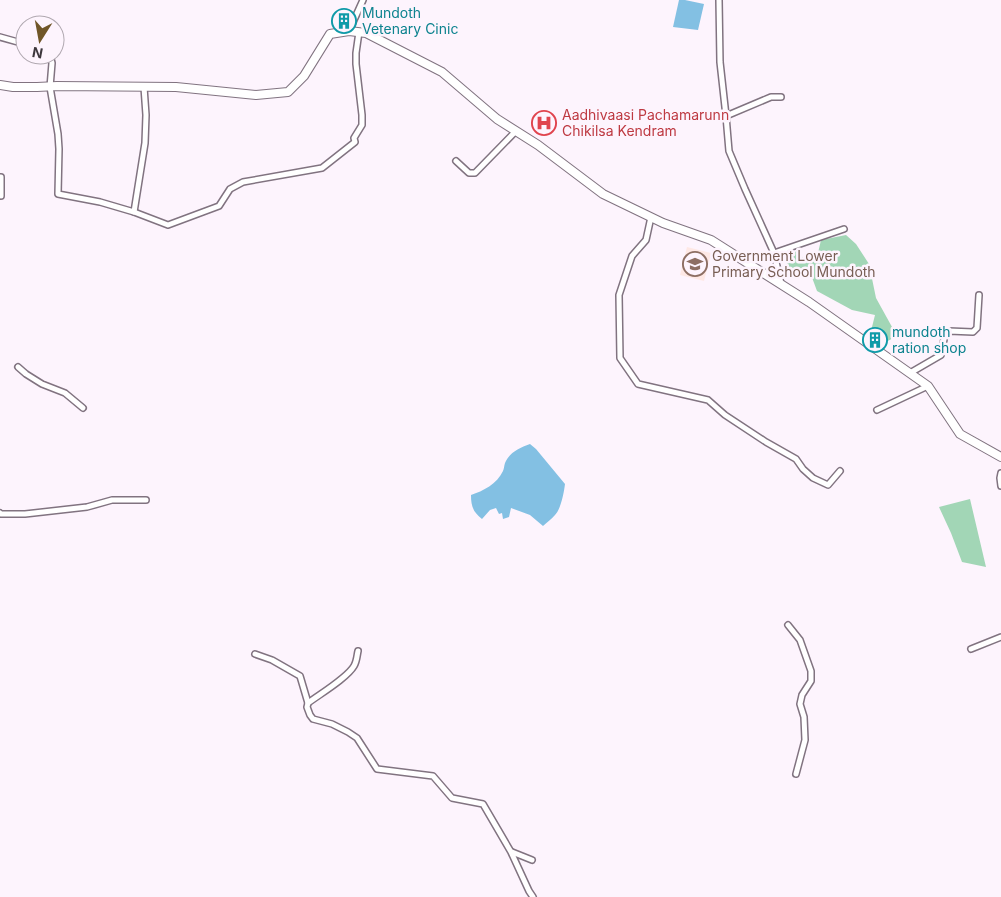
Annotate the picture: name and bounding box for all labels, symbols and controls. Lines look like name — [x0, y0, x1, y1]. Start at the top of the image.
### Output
place label: Mundoth Vetenary Cinic — [362, 4, 458, 37]
building icon: Mundoth Vetenary Cinic — [331, 8, 357, 34]
north arrow — [15, 15, 65, 65]
text: N — [31, 44, 44, 63]
place label: Aadhivaasi Pachamarunn Chikilsa Kendram — [562, 106, 729, 139]
hospital icon: Aadhivaasi Pachamarunn Chikilsa Kendram — [531, 110, 557, 136]
place label: Government Lower Primary School Mundoth — [712, 247, 876, 280]
school or university icon: Government Lower Primary School Mundoth — [682, 251, 708, 277]
place label: mundoth ration shop — [892, 323, 966, 356]
building icon: mundoth ration shop — [862, 327, 888, 353]

